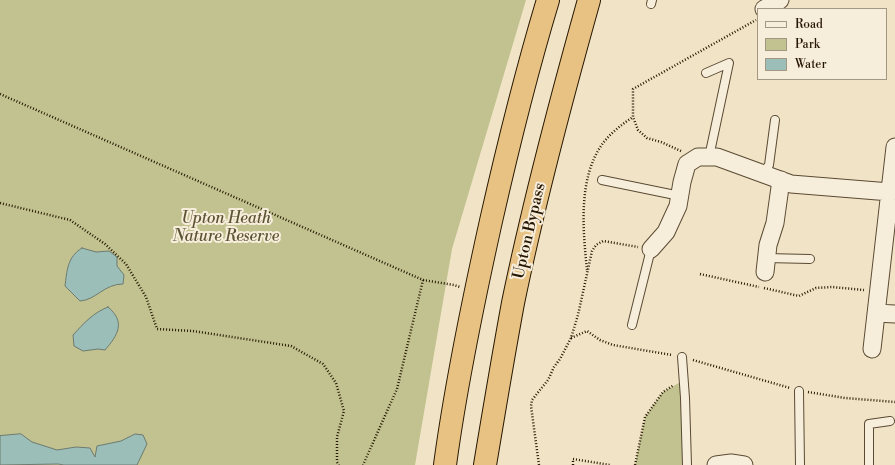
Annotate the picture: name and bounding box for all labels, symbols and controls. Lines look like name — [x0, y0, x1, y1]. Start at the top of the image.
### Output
legend — [757, 8, 887, 80]
text: Road — [795, 17, 823, 32]
text: Park — [795, 37, 820, 52]
text: Water — [795, 57, 827, 72]
street label: Upton Bypass — [510, 181, 550, 281]
park label: Upton Heath Nature Reserve — [173, 209, 279, 247]

